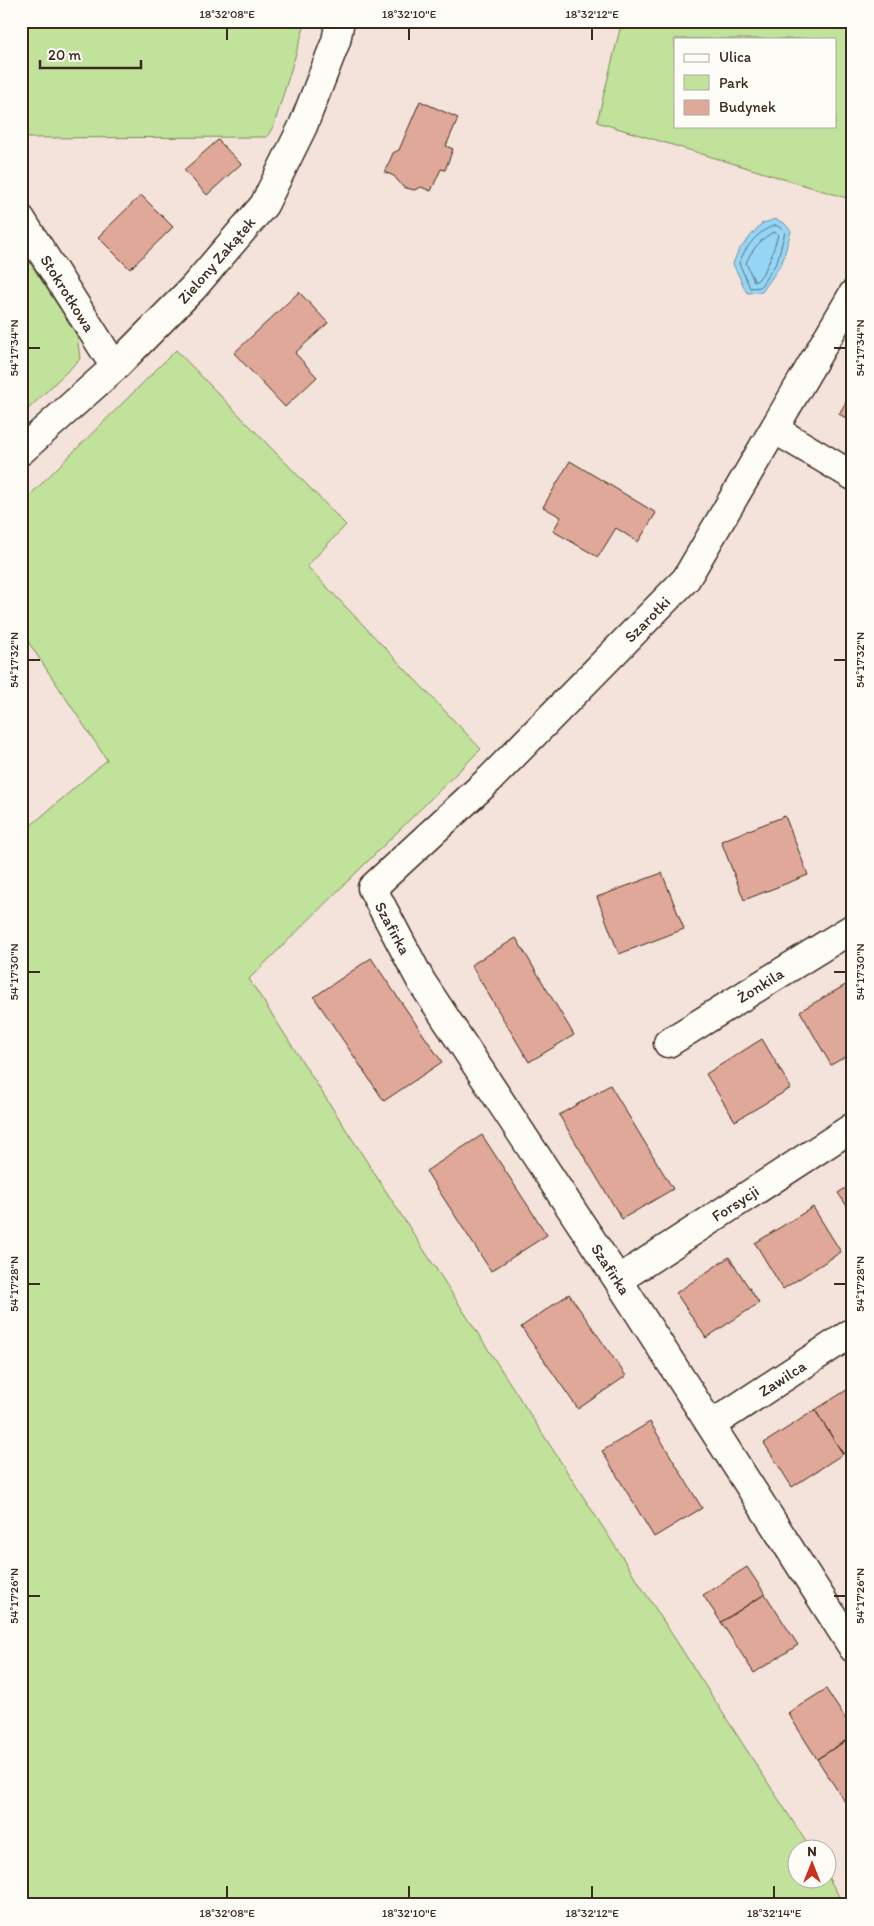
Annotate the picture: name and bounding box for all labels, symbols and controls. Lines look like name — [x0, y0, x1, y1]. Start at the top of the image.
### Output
text: 18°32'08"E — [199, 7, 255, 21]
text: 18°32'10"E — [382, 7, 437, 21]
text: 18°32'12"E — [565, 7, 619, 21]
scale bar — [40, 38, 141, 70]
legend — [674, 38, 836, 128]
text: 20 m — [48, 46, 82, 64]
text: Ulica — [719, 48, 752, 66]
text: Park — [719, 74, 749, 92]
text: Budynek — [719, 98, 776, 116]
street label: Zielony Zakątek — [173, 212, 260, 308]
street label: Stokrotkowa — [36, 251, 99, 336]
text: 54°17'34"N — [7, 319, 21, 377]
text: 54°17'34"N — [853, 319, 867, 377]
street label: Szarotki — [620, 592, 674, 646]
text: 54°17'32"N — [7, 632, 21, 688]
text: 54°17'32"N — [853, 632, 867, 688]
street label: Szafirka — [371, 899, 414, 958]
text: 54°17'30"N — [7, 943, 21, 1001]
text: 54°17'30"N — [853, 943, 867, 1001]
street label: Żonkila — [733, 963, 788, 1007]
street label: Forsycji — [708, 1181, 762, 1226]
street label: Szafirka — [587, 1240, 634, 1298]
text: 54°17'28"N — [7, 1256, 21, 1312]
text: 54°17'28"N — [853, 1256, 867, 1312]
street label: Zawilca — [755, 1356, 810, 1401]
text: 54°17'26"N — [7, 1568, 21, 1624]
text: 54°17'26"N — [853, 1568, 867, 1624]
north arrow — [786, 1838, 836, 1888]
text: N — [807, 1843, 817, 1860]
text: 18°32'08"E — [199, 1906, 255, 1920]
text: 18°32'10"E — [382, 1906, 437, 1920]
text: 18°32'12"E — [565, 1906, 619, 1920]
text: 18°32'14"E — [747, 1906, 802, 1920]

